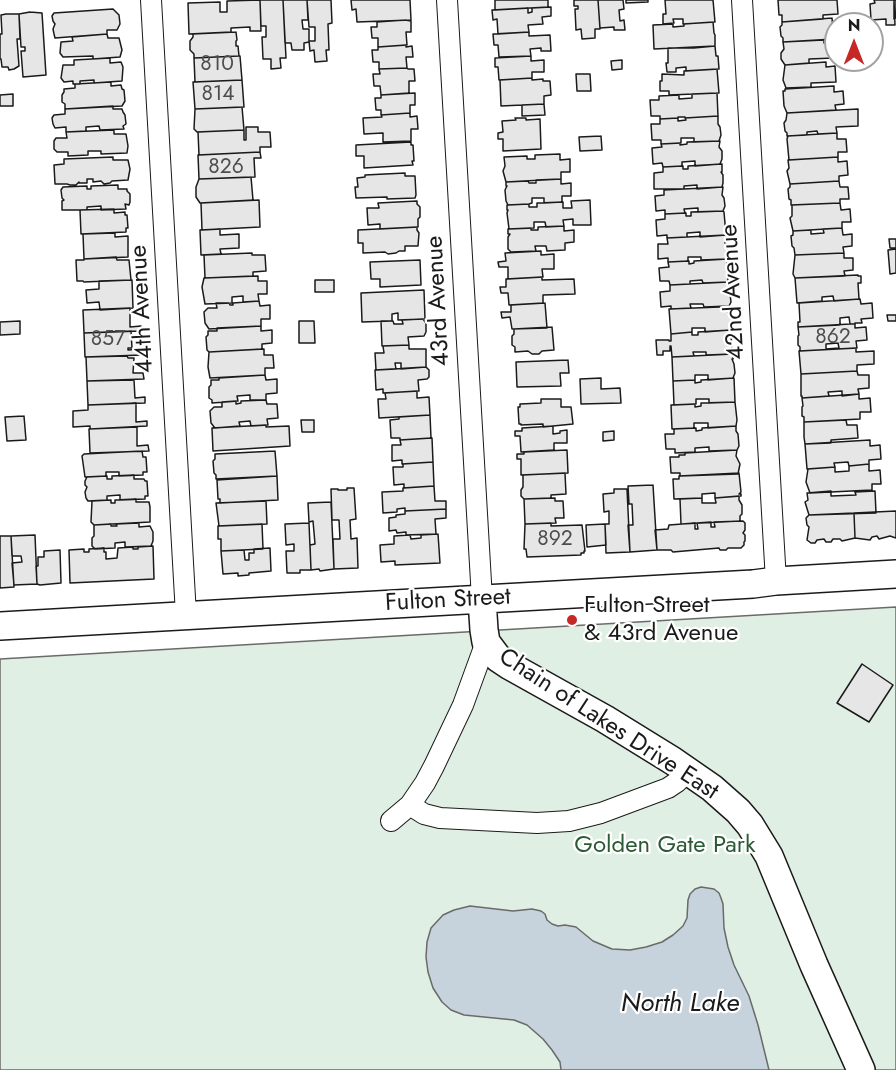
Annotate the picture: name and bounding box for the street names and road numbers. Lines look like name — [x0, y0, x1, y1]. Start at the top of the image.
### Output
street label: 42nd Avenue — [716, 223, 752, 361]
street label: 43rd Avenue — [421, 235, 457, 367]
street label: 44th Avenue — [125, 244, 161, 374]
street label: Fulton Street — [385, 583, 511, 619]
street label: Chain of Lakes Drive East — [493, 643, 723, 807]

